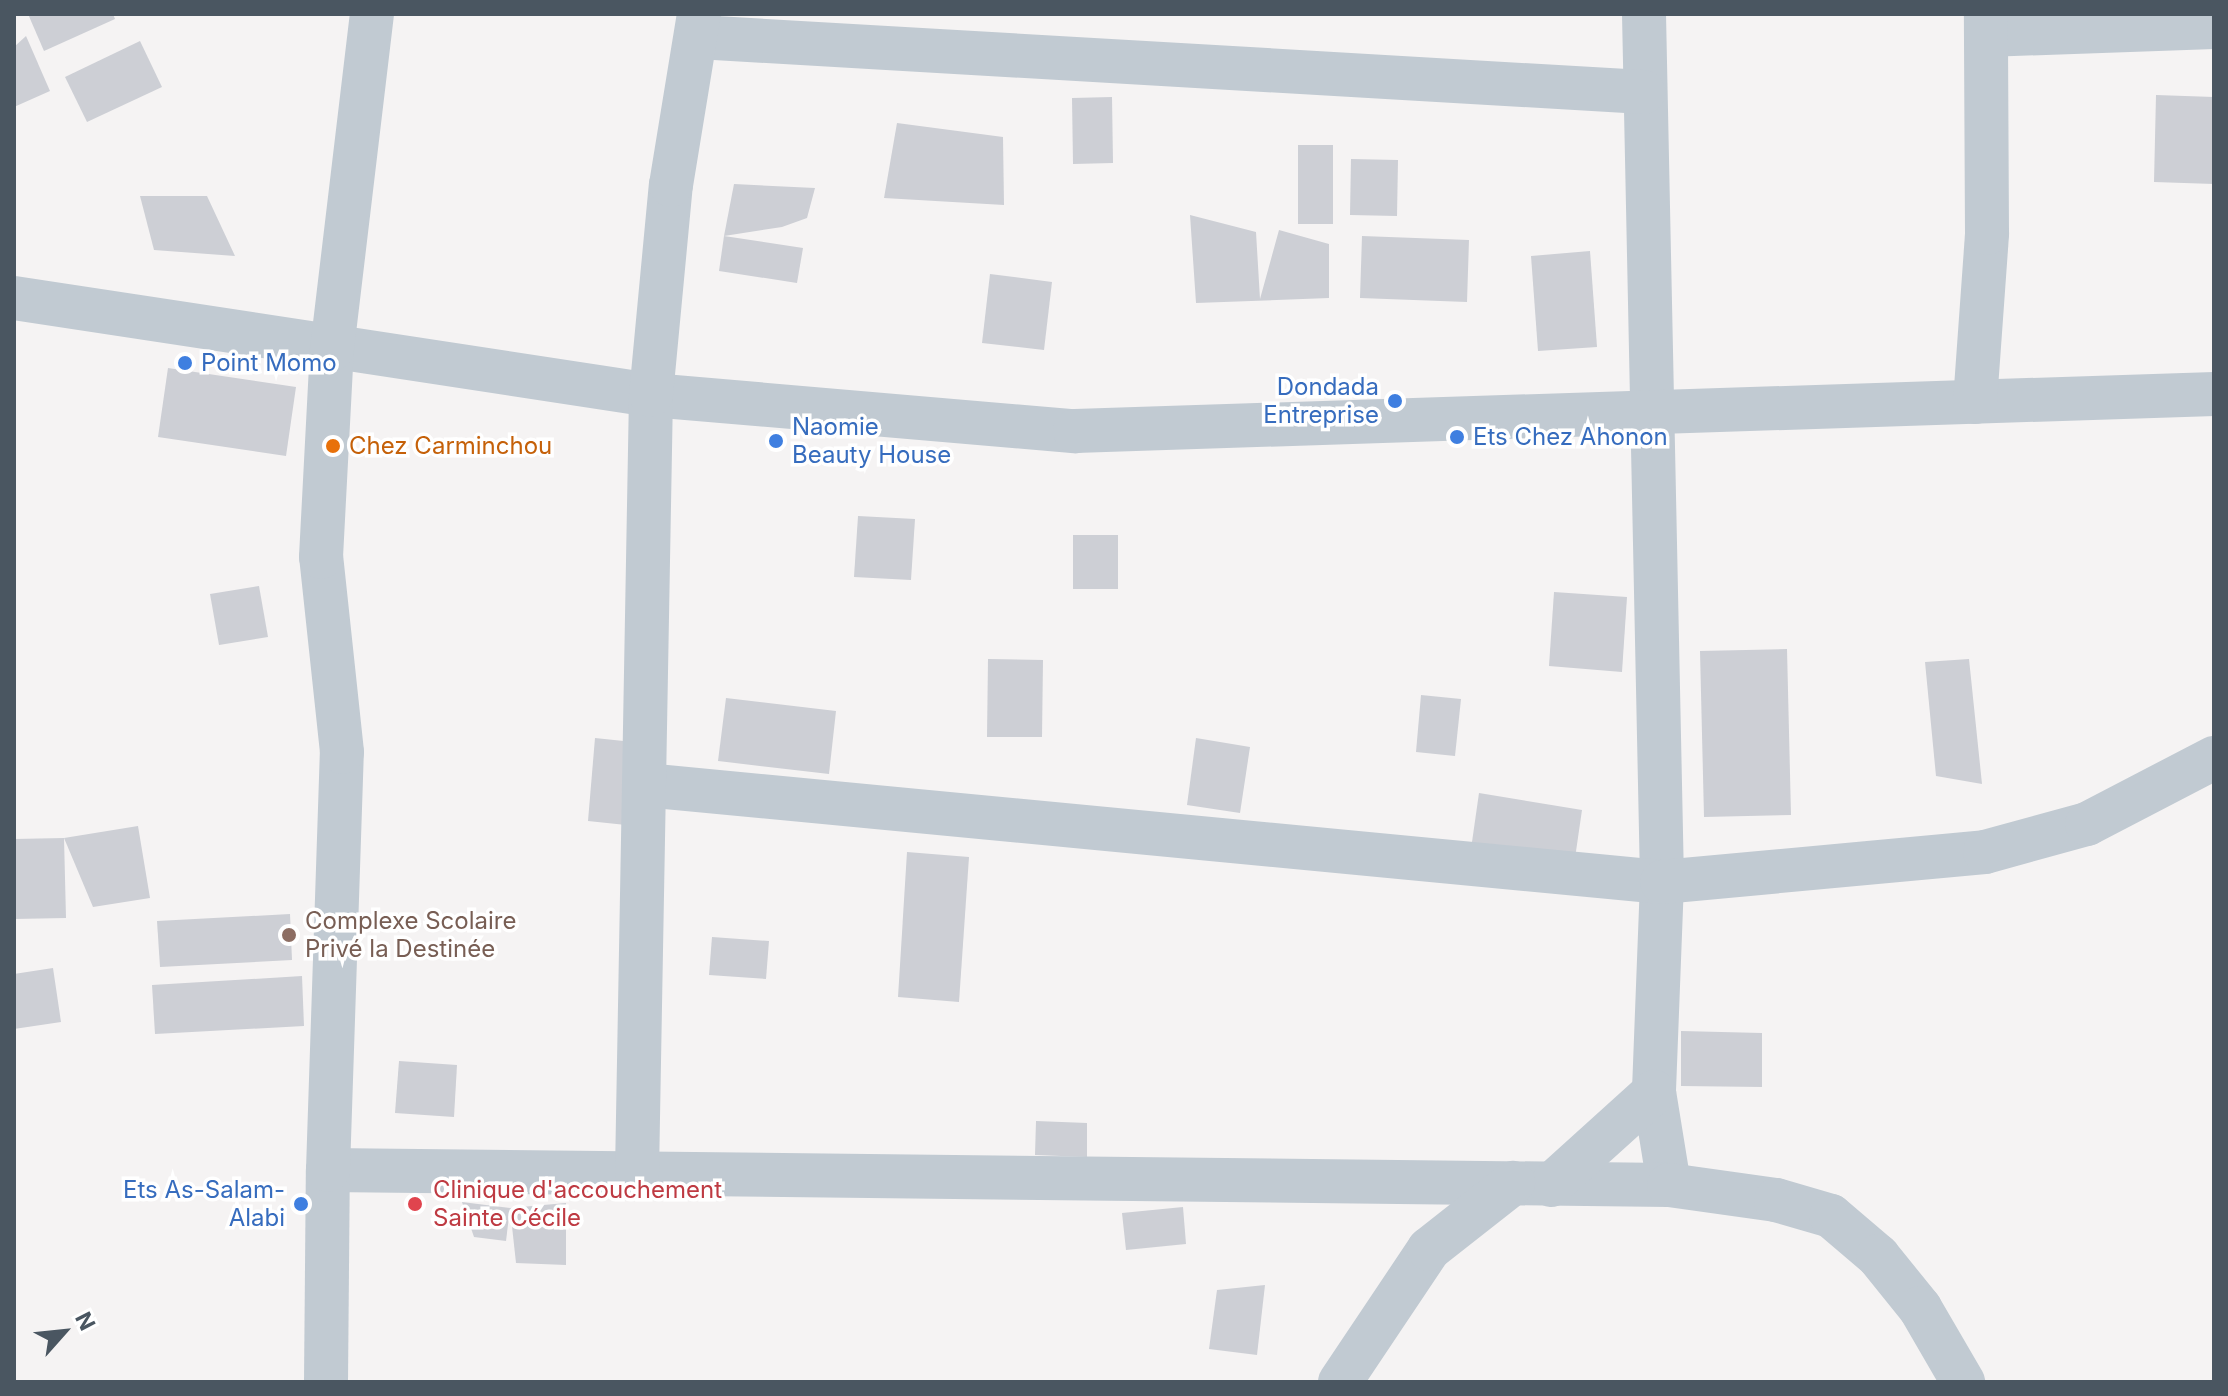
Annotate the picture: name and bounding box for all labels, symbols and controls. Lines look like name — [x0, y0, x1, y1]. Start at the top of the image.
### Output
place label: Point Momo — [201, 349, 337, 377]
marker: Point Momo — [176, 354, 194, 372]
place label: Dondada Entreprise — [1263, 373, 1379, 429]
marker: Dondada Entreprise — [1386, 392, 1404, 410]
place label: Naomie Beauty House — [792, 413, 951, 469]
place label: Ets Chez Ahonon — [1473, 423, 1668, 451]
marker: Ets Chez Ahonon — [1448, 428, 1466, 446]
place label: Chez Carminchou — [349, 432, 552, 460]
marker: Naomie Beauty House — [767, 432, 785, 450]
marker: Chez Carminchou — [324, 437, 342, 455]
place label: Complexe Scolaire Privé la Destinée — [305, 907, 516, 963]
marker: Complexe Scolaire Privé la Destinée — [280, 926, 298, 944]
place label: Ets As-Salam- Alabi — [123, 1176, 285, 1232]
place label: Clinique d'accouchement Sainte Cécile — [433, 1176, 722, 1232]
marker: Clinique d'accouchement Sainte Cécile — [404, 1193, 426, 1215]
marker: Ets As-Salam- Alabi — [292, 1195, 310, 1213]
north arrow — [24, 1292, 104, 1372]
text: N — [70, 1308, 101, 1334]

